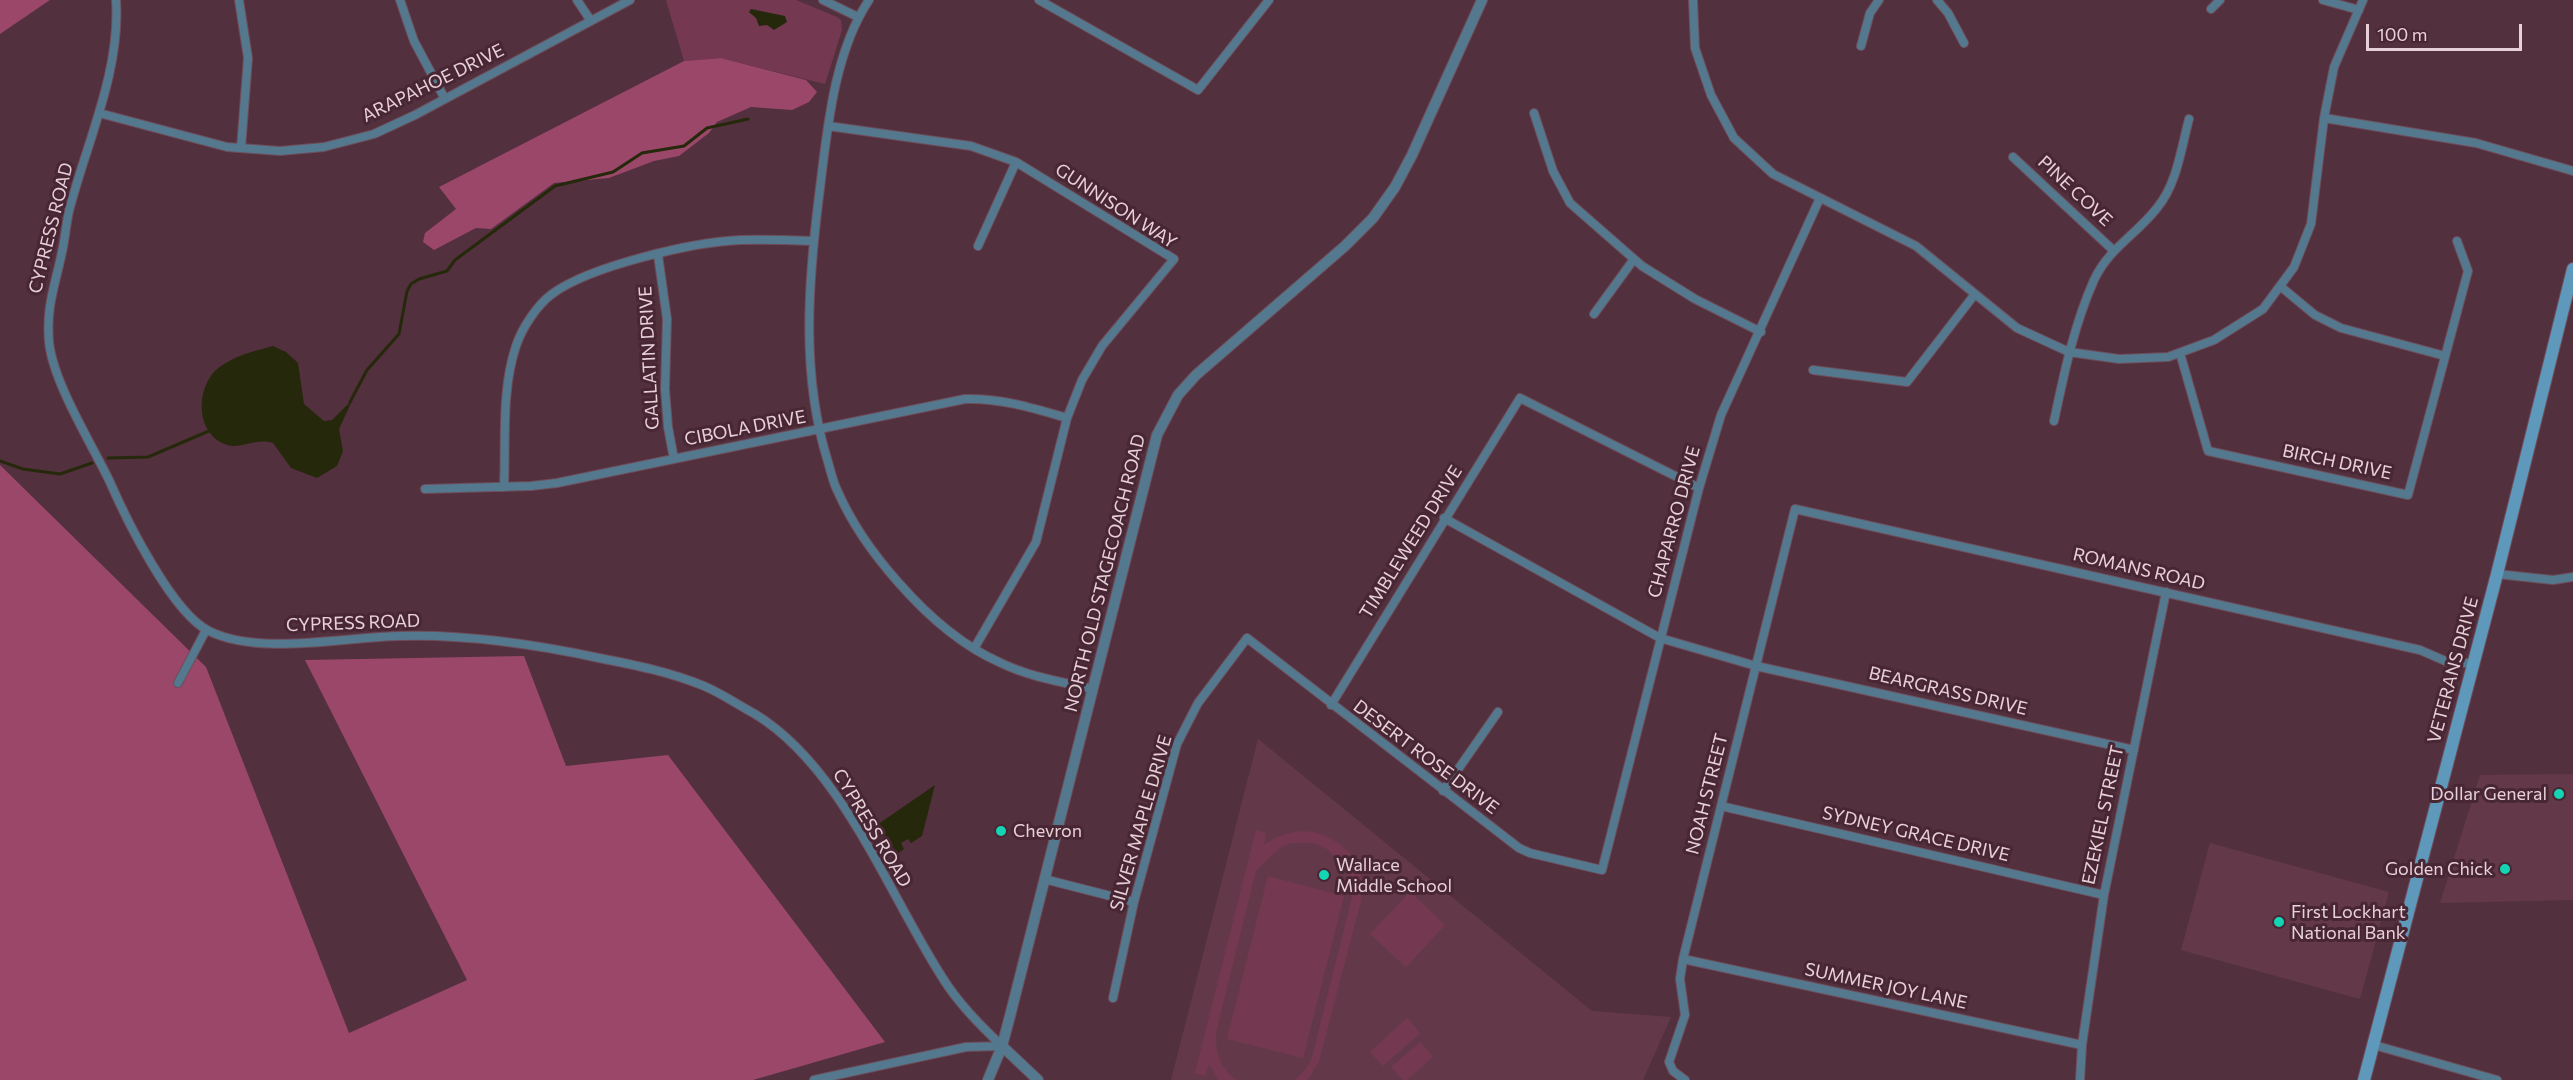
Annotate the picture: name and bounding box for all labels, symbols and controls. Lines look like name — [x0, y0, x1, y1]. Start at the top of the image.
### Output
scale bar — [2369, 12, 2525, 50]
text: 100 m — [2377, 23, 2427, 45]
street label: ARAPAHOE DRIVE — [358, 39, 508, 127]
street label: PINE COVE — [2033, 151, 2117, 231]
street label: GUNNISON WAY — [1051, 159, 1181, 253]
street label: CYPRESS ROAD — [24, 160, 78, 296]
street label: GALLATIN DRIVE — [634, 286, 664, 430]
street label: CIBOLA DRIVE — [682, 406, 808, 450]
street label: NORTH OLD STAGECOACH ROAD — [1060, 432, 1150, 714]
street label: BIRCH DRIVE — [2280, 440, 2394, 484]
street label: CHAPARRO DRIVE — [1643, 444, 1705, 600]
street label: TIMBLEWEED DRIVE — [1355, 462, 1467, 622]
street label: ROMANS ROAD — [2071, 543, 2207, 595]
street label: VETERANS DRIVE — [2423, 594, 2483, 746]
street label: CYPRESS ROAD — [286, 610, 420, 636]
street label: BEARGRASS DRIVE — [1867, 662, 2029, 720]
street label: DESERT ROSE DRIVE — [1349, 695, 1503, 819]
street label: NOAH STREET — [1682, 731, 1732, 857]
street label: SILVER MAPLE DRIVE — [1106, 733, 1176, 913]
street label: EZEKIEL STREET — [2078, 743, 2128, 887]
street label: CYPRESS ROAD — [828, 765, 916, 891]
place label: Dollar General — [2430, 783, 2547, 805]
marker: Dollar General — [2552, 787, 2566, 801]
street label: SYDNEY GRACE DRIVE — [1820, 802, 2012, 866]
place label: Chevron — [1013, 820, 1082, 842]
marker: Chevron — [994, 824, 1008, 838]
place label: Wallace Middle School — [1336, 854, 1452, 896]
place label: Golden Chick — [2385, 858, 2493, 880]
marker: Golden Chick — [2498, 862, 2512, 876]
marker: Wallace Middle School — [1317, 868, 1331, 882]
place label: First Lockhart National Bank — [2291, 901, 2406, 944]
marker: First Lockhart National Bank — [2272, 915, 2286, 929]
street label: SUMMER JOY LANE — [1803, 958, 1969, 1014]

